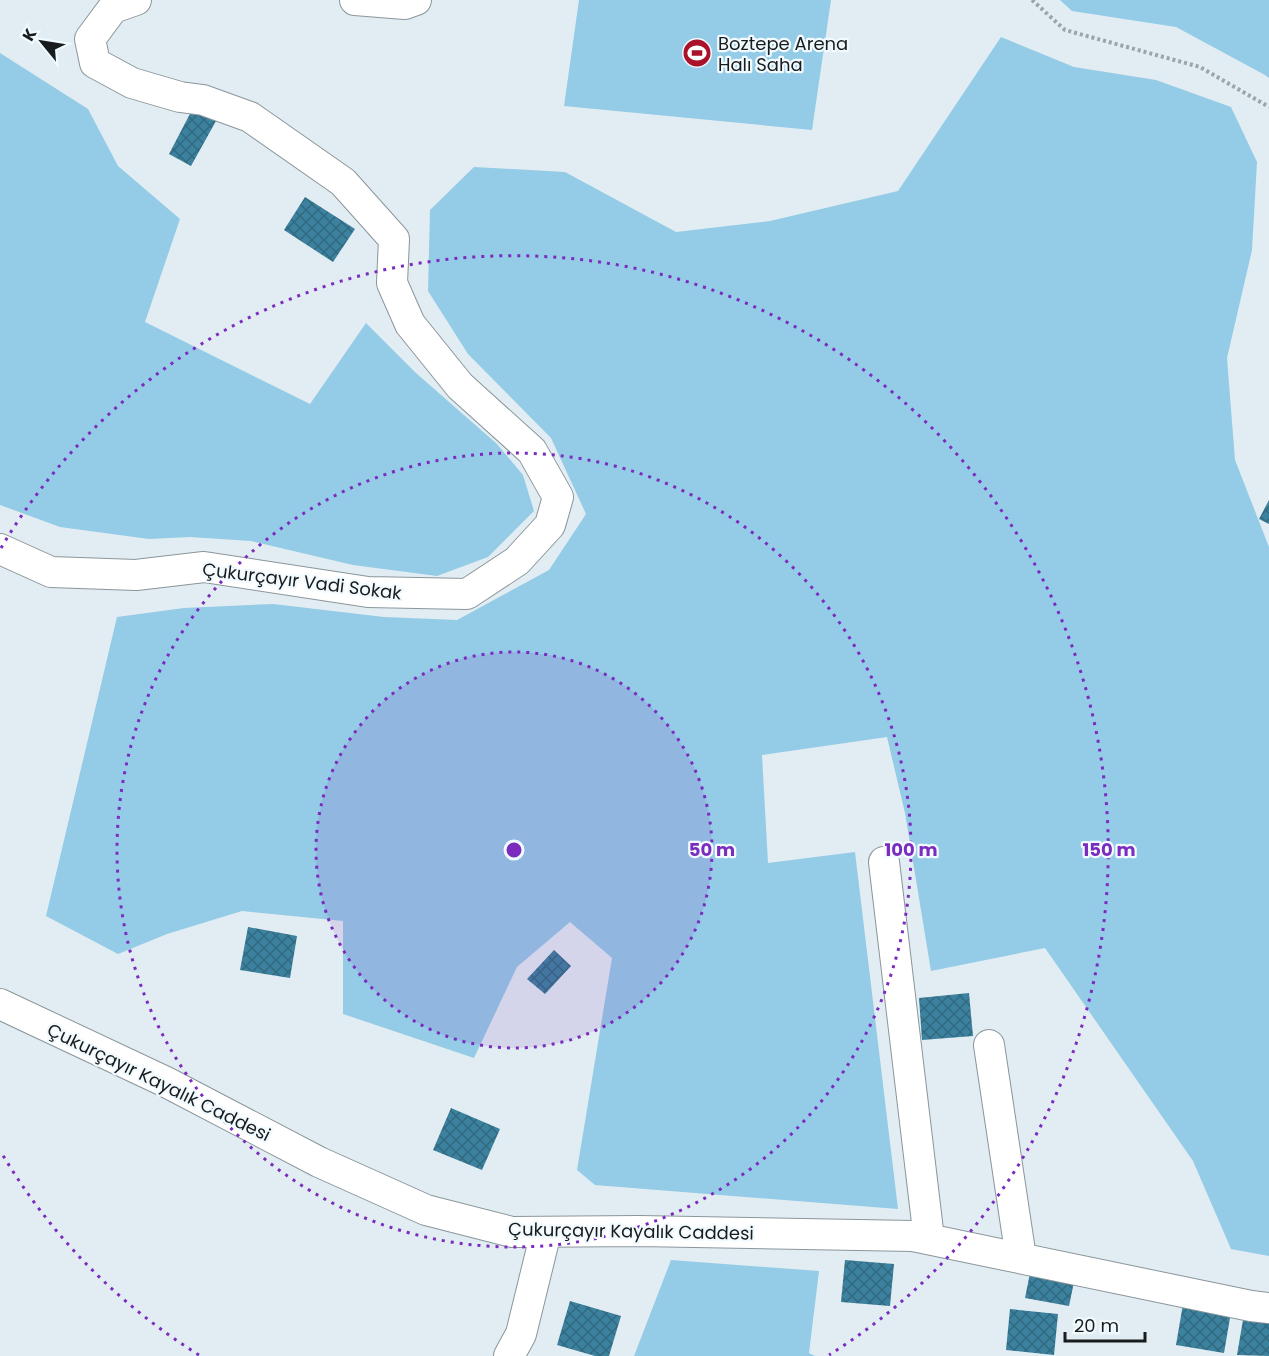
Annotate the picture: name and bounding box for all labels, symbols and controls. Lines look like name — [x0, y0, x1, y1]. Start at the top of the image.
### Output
north arrow — [12, 12, 72, 72]
text: K — [17, 24, 42, 45]
place label: Boztepe Arena Halı Saha — [718, 31, 848, 77]
sports icon: Boztepe Arena Halı Saha — [681, 37, 713, 69]
street label: Çukurçayır Vadi Sokak — [201, 556, 404, 606]
text: 50 m — [689, 837, 735, 862]
text: 100 m — [884, 837, 938, 862]
text: 150 m — [1082, 837, 1136, 862]
centre of rings — [504, 840, 524, 860]
street label: Çukurçayır Kayalık Caddesi — [43, 1017, 275, 1147]
street label: Çukurçayır Kayalık Caddesi — [508, 1216, 754, 1246]
scale bar — [1065, 1305, 1144, 1343]
text: 20 m — [1074, 1313, 1119, 1338]

